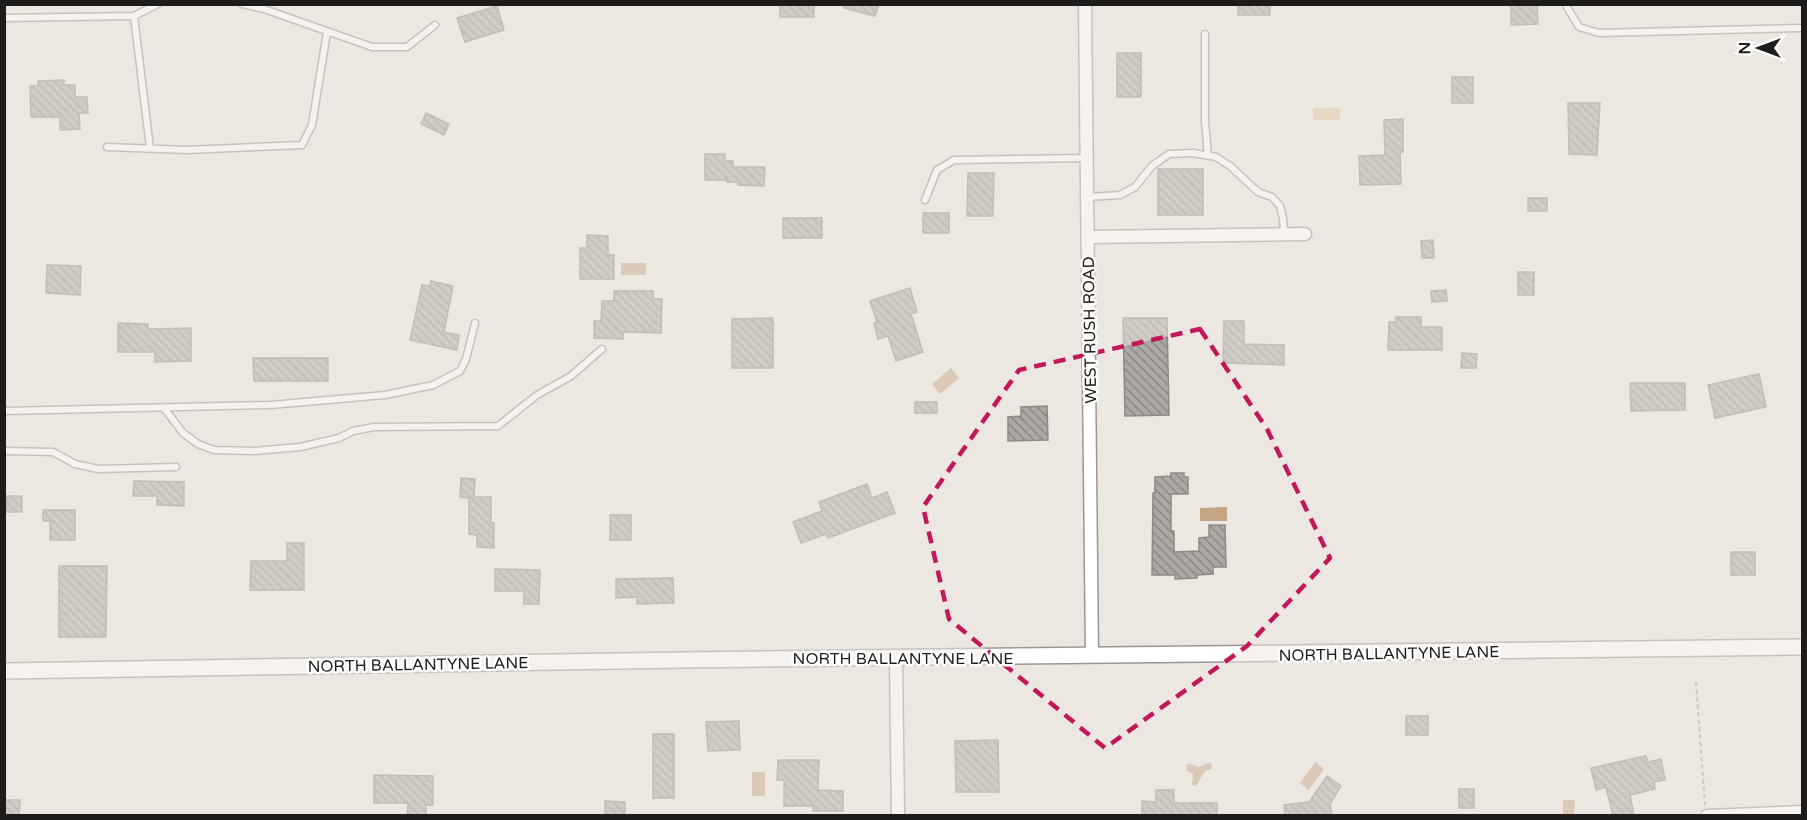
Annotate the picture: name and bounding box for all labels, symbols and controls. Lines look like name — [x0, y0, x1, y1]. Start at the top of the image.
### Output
north arrow — [1729, 18, 1789, 78]
text: N — [1735, 42, 1755, 54]
street label: WEST RUSH ROAD — [1079, 256, 1101, 404]
street label: NORTH BALLANTYNE LANE — [1278, 642, 1500, 666]
street label: NORTH BALLANTYNE LANE — [793, 649, 1013, 669]
street label: NORTH BALLANTYNE LANE — [307, 653, 529, 677]

